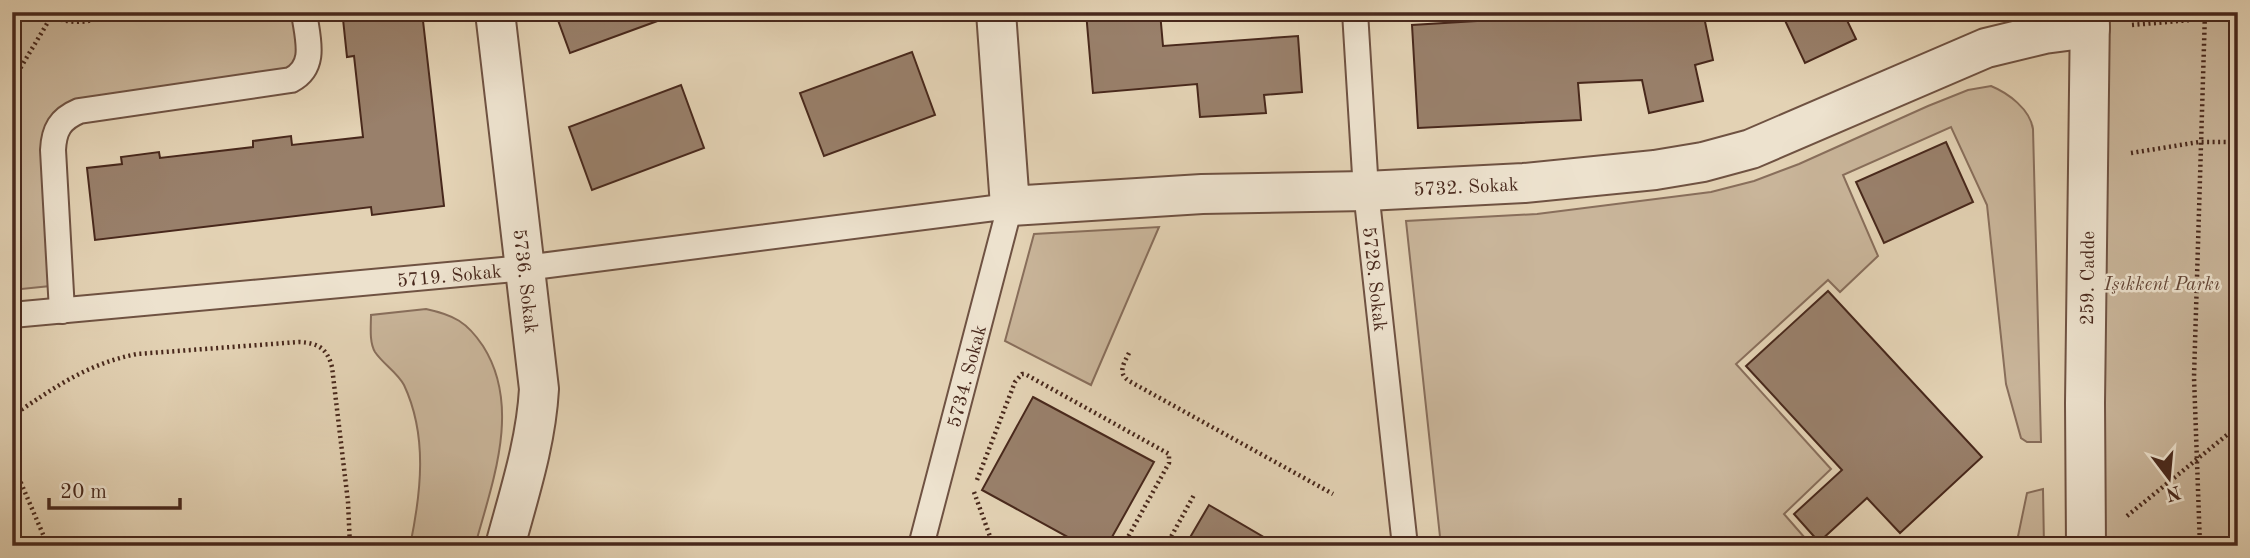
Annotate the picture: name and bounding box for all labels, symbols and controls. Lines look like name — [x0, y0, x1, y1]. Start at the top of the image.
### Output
street label: 5732. Sokak — [1413, 176, 1519, 201]
street label: 5728. Sokak — [1358, 226, 1388, 333]
street label: 5736. Sokak — [508, 228, 539, 335]
street label: 259. Cadde — [2079, 231, 2099, 325]
street label: 5719. Sokak — [396, 263, 503, 292]
park label: Işıkkent Parkı — [2103, 276, 2220, 295]
street label: 5734. Sokak — [946, 323, 991, 430]
north arrow — [2134, 442, 2204, 512]
scale bar — [49, 467, 180, 511]
text: N — [2163, 481, 2183, 503]
text: 20 m — [60, 482, 107, 503]

